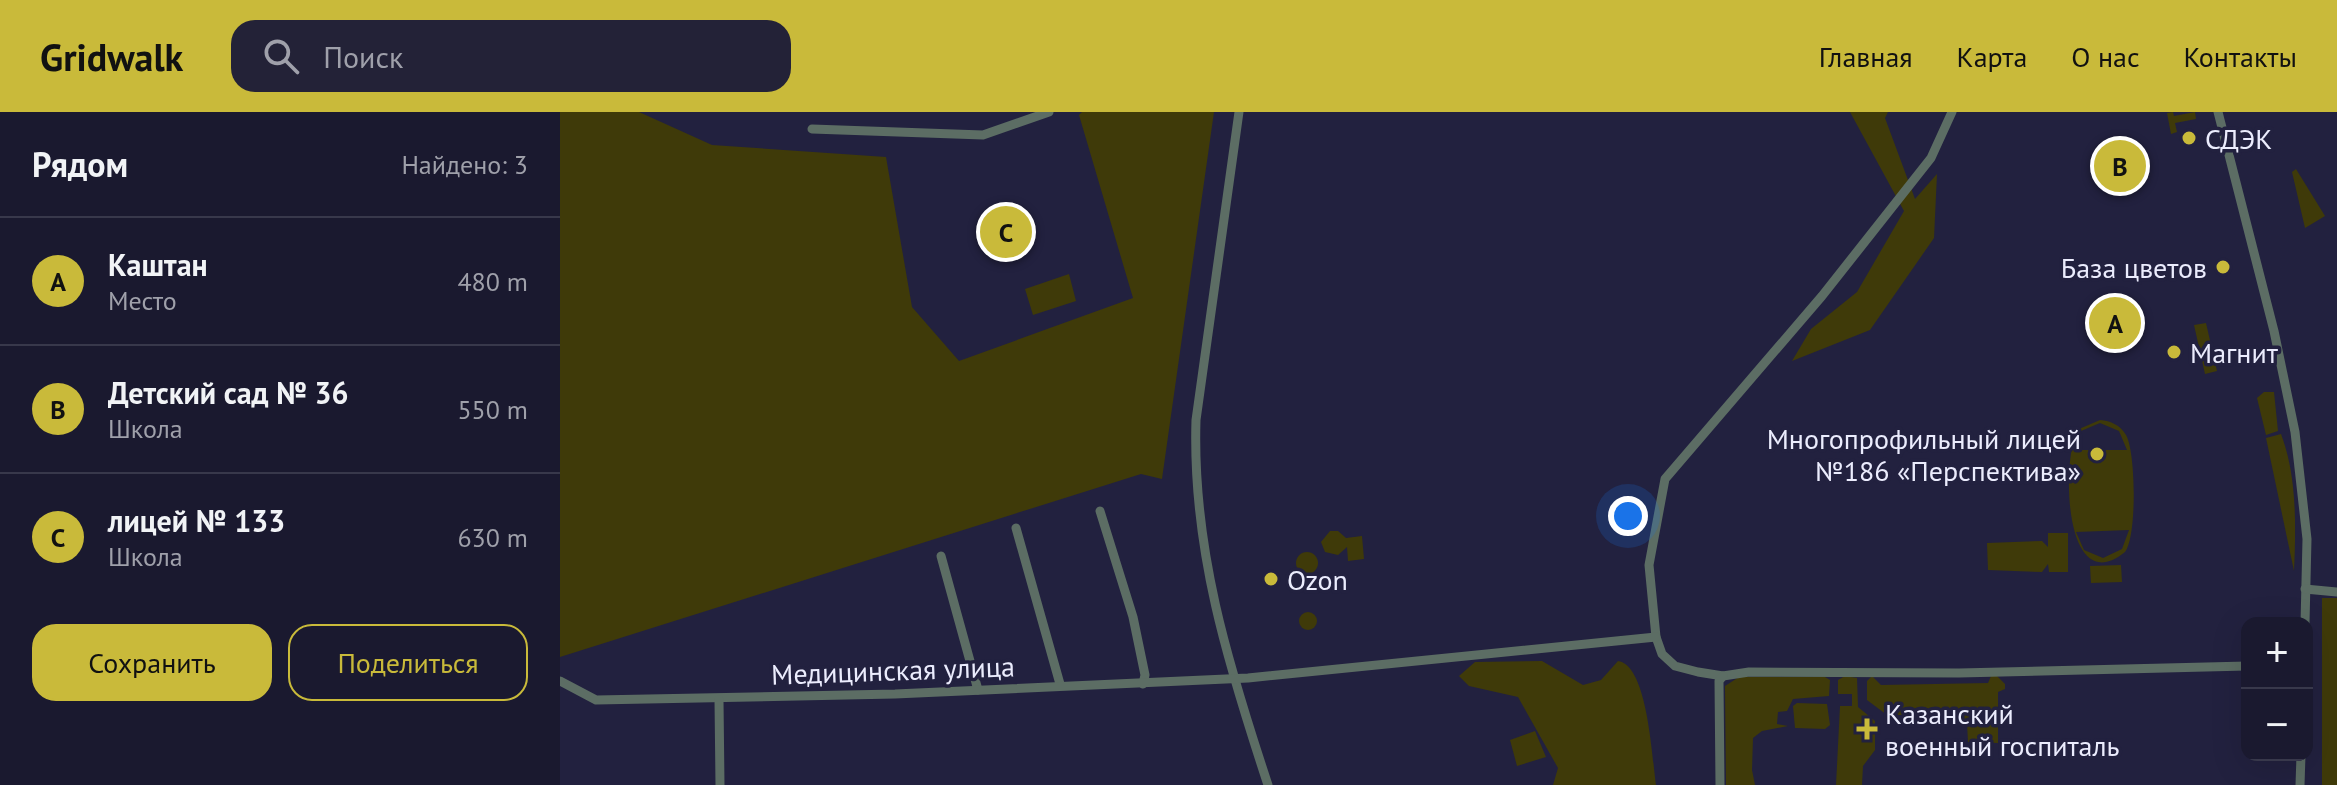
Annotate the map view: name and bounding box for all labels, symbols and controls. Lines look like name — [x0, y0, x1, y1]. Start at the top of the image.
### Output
search box — [231, 20, 791, 92]
text: Gridwalk — [40, 32, 183, 81]
icon: search — [259, 34, 303, 78]
text: Поиск — [323, 37, 403, 76]
text: Главная — [1819, 38, 1913, 75]
text: Карта — [1957, 38, 2027, 75]
text: О нас — [2071, 38, 2140, 75]
text: Контакты — [2184, 38, 2297, 75]
place label: СДЭК — [2205, 120, 2272, 157]
marker: СДЭК — [2180, 129, 2198, 147]
pin: B — [2094, 136, 2146, 196]
text: Рядом — [32, 142, 128, 186]
text: Найдено: 3 — [401, 148, 528, 181]
pin: C — [980, 202, 1032, 262]
text: Каштан — [108, 245, 208, 284]
place label: База цветов — [2061, 249, 2207, 286]
marker: База цветов — [2214, 258, 2232, 276]
text: A — [50, 265, 66, 298]
text: 480 m — [457, 265, 528, 298]
text: Место — [108, 284, 177, 317]
pin: A — [2089, 293, 2141, 353]
place label: Магнит — [2190, 334, 2279, 371]
marker: Магнит — [2165, 343, 2183, 361]
text: Детский сад № 36 — [108, 373, 349, 412]
text: B — [50, 393, 66, 426]
text: 550 m — [457, 393, 528, 426]
text: Школа — [108, 412, 183, 445]
place label: Многопрофильный лицей №186 «Перспектива» — [1767, 420, 2081, 489]
marker: Многопрофильный лицей №186 «Перспектива» — [2088, 445, 2106, 463]
your location — [1608, 496, 1648, 536]
text: лицей № 133 — [108, 501, 285, 540]
text: C — [51, 521, 65, 554]
text: 630 m — [457, 521, 528, 554]
text: Школа — [108, 540, 183, 573]
place label: Ozon — [1287, 561, 1348, 598]
marker: Ozon — [1262, 570, 1280, 588]
map controls — [2241, 617, 2313, 761]
button: + — [2241, 617, 2313, 689]
button: Сохранить — [32, 624, 272, 701]
button: Поделиться — [288, 624, 528, 701]
street label: Медицинская улица — [770, 647, 1016, 693]
button: − — [2241, 689, 2313, 761]
place label: Казанский военный госпиталь — [1885, 695, 2120, 764]
marker: Казанский военный госпиталь — [1856, 718, 1878, 740]

